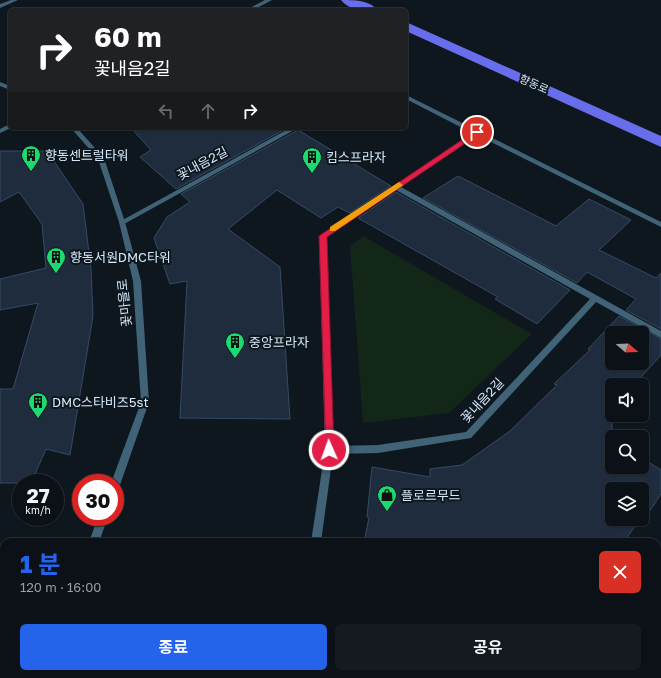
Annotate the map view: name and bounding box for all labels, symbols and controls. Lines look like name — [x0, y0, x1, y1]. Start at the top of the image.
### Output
text: 60 m — [94, 20, 161, 53]
icon: right — [28, 24, 80, 76]
text: 꽃내음2길 — [94, 57, 171, 79]
street label: 향동로 — [518, 71, 551, 96]
icon: left — [155, 100, 177, 122]
icon: ahead — [197, 100, 219, 122]
icon: right — [239, 100, 261, 122]
pin — [460, 115, 494, 149]
icon: arrive — [466, 121, 488, 143]
street label: 꽃내음2길 — [174, 143, 230, 183]
building icon: 향동센트럴타워 — [20, 144, 42, 172]
building icon: 킴스프라자 — [301, 146, 323, 174]
place label: 향동센트럴타워 — [45, 147, 129, 163]
place label: 킴스프라자 — [326, 149, 386, 165]
building icon: 향동서원DMC타워 — [45, 246, 67, 274]
place label: 향동서원DMC타워 — [70, 249, 171, 265]
street label: 꽃마을로 — [114, 278, 134, 328]
north arrow — [605, 326, 649, 370]
map controls — [605, 326, 649, 526]
building icon: 중앙프라자 — [224, 331, 246, 359]
place label: 중앙프라자 — [249, 334, 309, 350]
street label: 꽃내음2길 — [457, 374, 507, 426]
button: sound — [605, 378, 649, 422]
building icon: DMC스타비즈5st — [27, 391, 49, 419]
place label: DMC스타비즈5st — [52, 394, 149, 410]
position arrow — [308, 429, 350, 471]
button: search — [605, 430, 649, 474]
speed limit sign: 30 — [72, 474, 124, 526]
button: layers — [605, 482, 649, 526]
text: 27 — [26, 483, 50, 507]
shop icon: 플로르무드 — [376, 484, 398, 512]
place label: 플로르무드 — [401, 487, 461, 503]
text: km/h — [25, 504, 51, 516]
text: 1 분 — [20, 549, 60, 578]
button: close — [599, 551, 641, 593]
text: 120 m · 16:00 — [20, 579, 101, 595]
button: 종료 — [20, 624, 327, 670]
button: 공유 — [335, 624, 641, 670]

